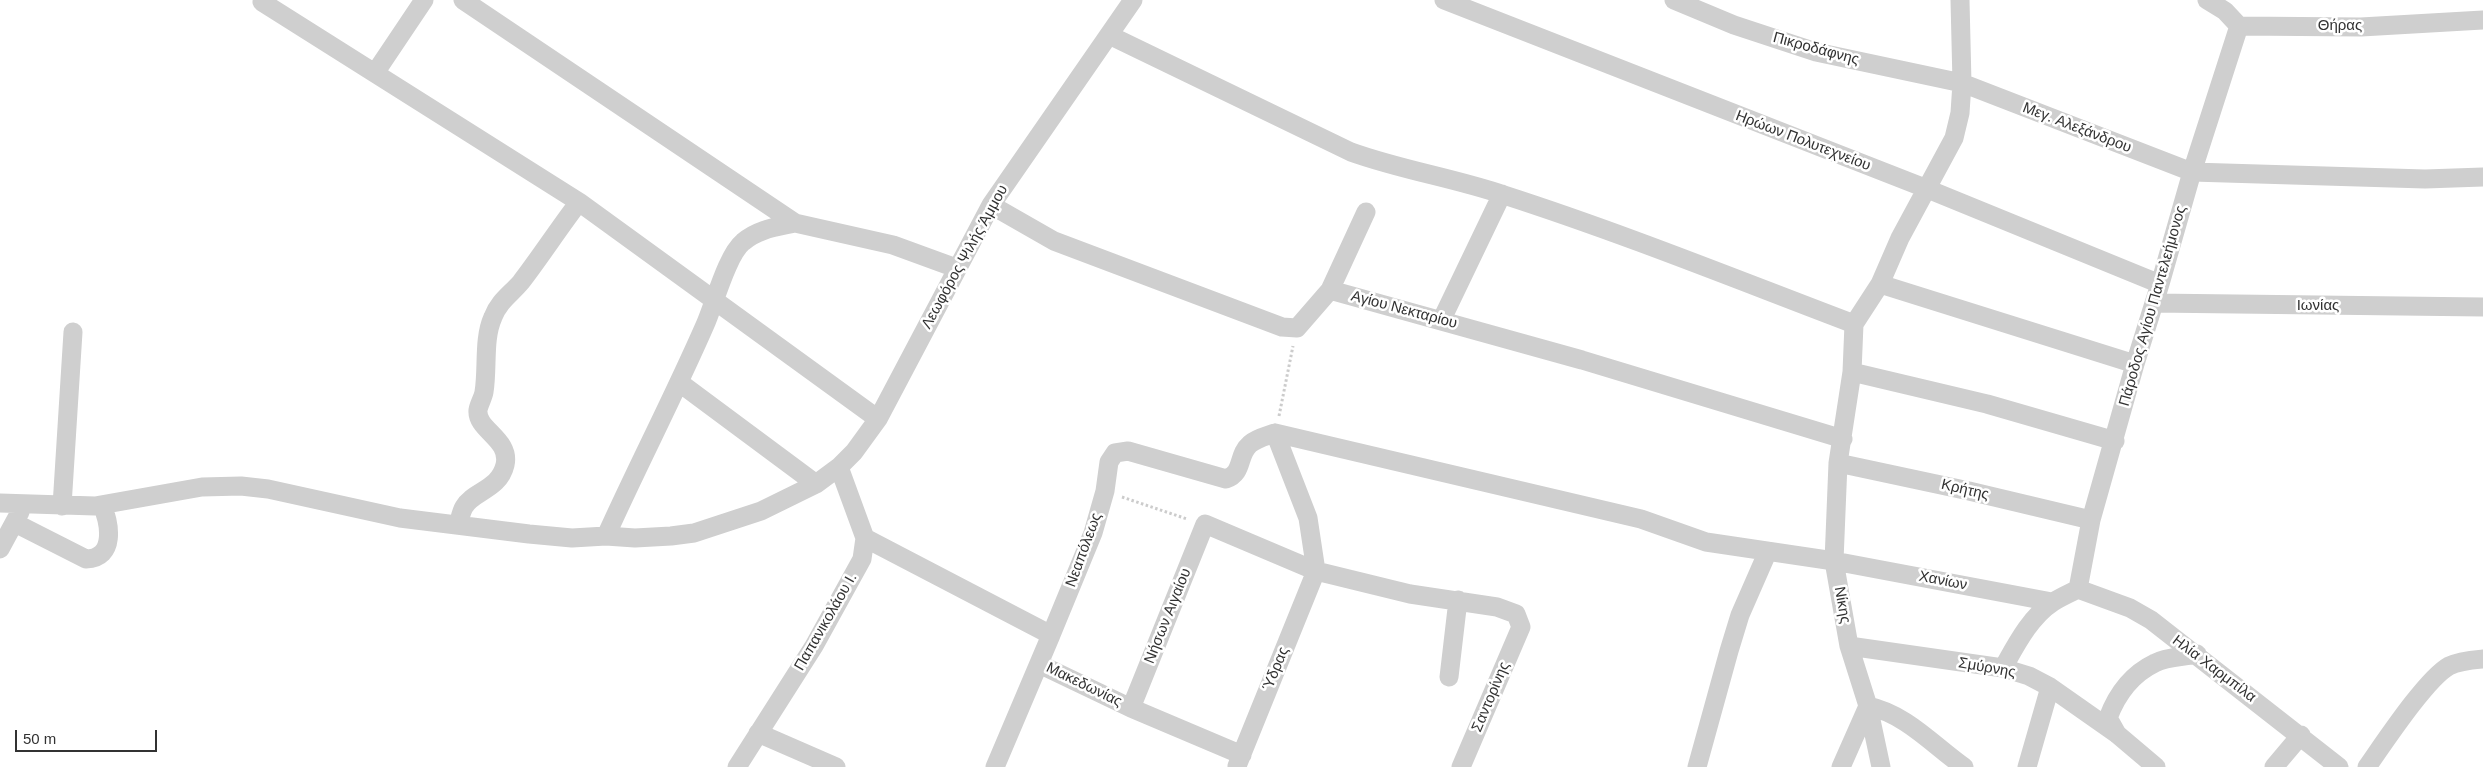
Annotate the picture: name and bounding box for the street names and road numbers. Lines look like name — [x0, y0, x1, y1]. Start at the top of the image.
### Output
street label: Θήρας — [2318, 17, 2362, 35]
street label: Πικροδάφνης — [1771, 29, 1861, 69]
street label: Μεγ. Αλεξάνδρου — [2020, 99, 2134, 157]
street label: Ηρώων Πολυτεχνείου — [1733, 107, 1873, 175]
street label: Λεωφόρος Ψιλής Άμμου — [918, 182, 1012, 332]
street label: Πάροδος Αγίου Παντελεήμονος — [2116, 204, 2190, 408]
street label: Αγίου Νεκταρίου — [1349, 287, 1459, 333]
street label: Ιωνίας — [2297, 297, 2339, 315]
street label: Κρήτης — [1939, 476, 1991, 504]
street label: Νεαπόλεως — [1062, 510, 1106, 590]
street label: Νήσων Αιγαίου — [1141, 566, 1195, 666]
street label: Χανίων — [1917, 568, 1969, 594]
street label: Παπανικολάου Ι. — [791, 570, 861, 674]
street label: Νίκης — [1830, 585, 1854, 625]
street label: Ηλία Χαρμπίλα — [2169, 632, 2259, 706]
street label: Ύδρας — [1259, 644, 1293, 694]
street label: Σμύρνης — [1957, 654, 2017, 682]
street label: Μακεδωνίας — [1043, 659, 1125, 711]
street label: Σαντορίνης — [1468, 659, 1514, 735]

